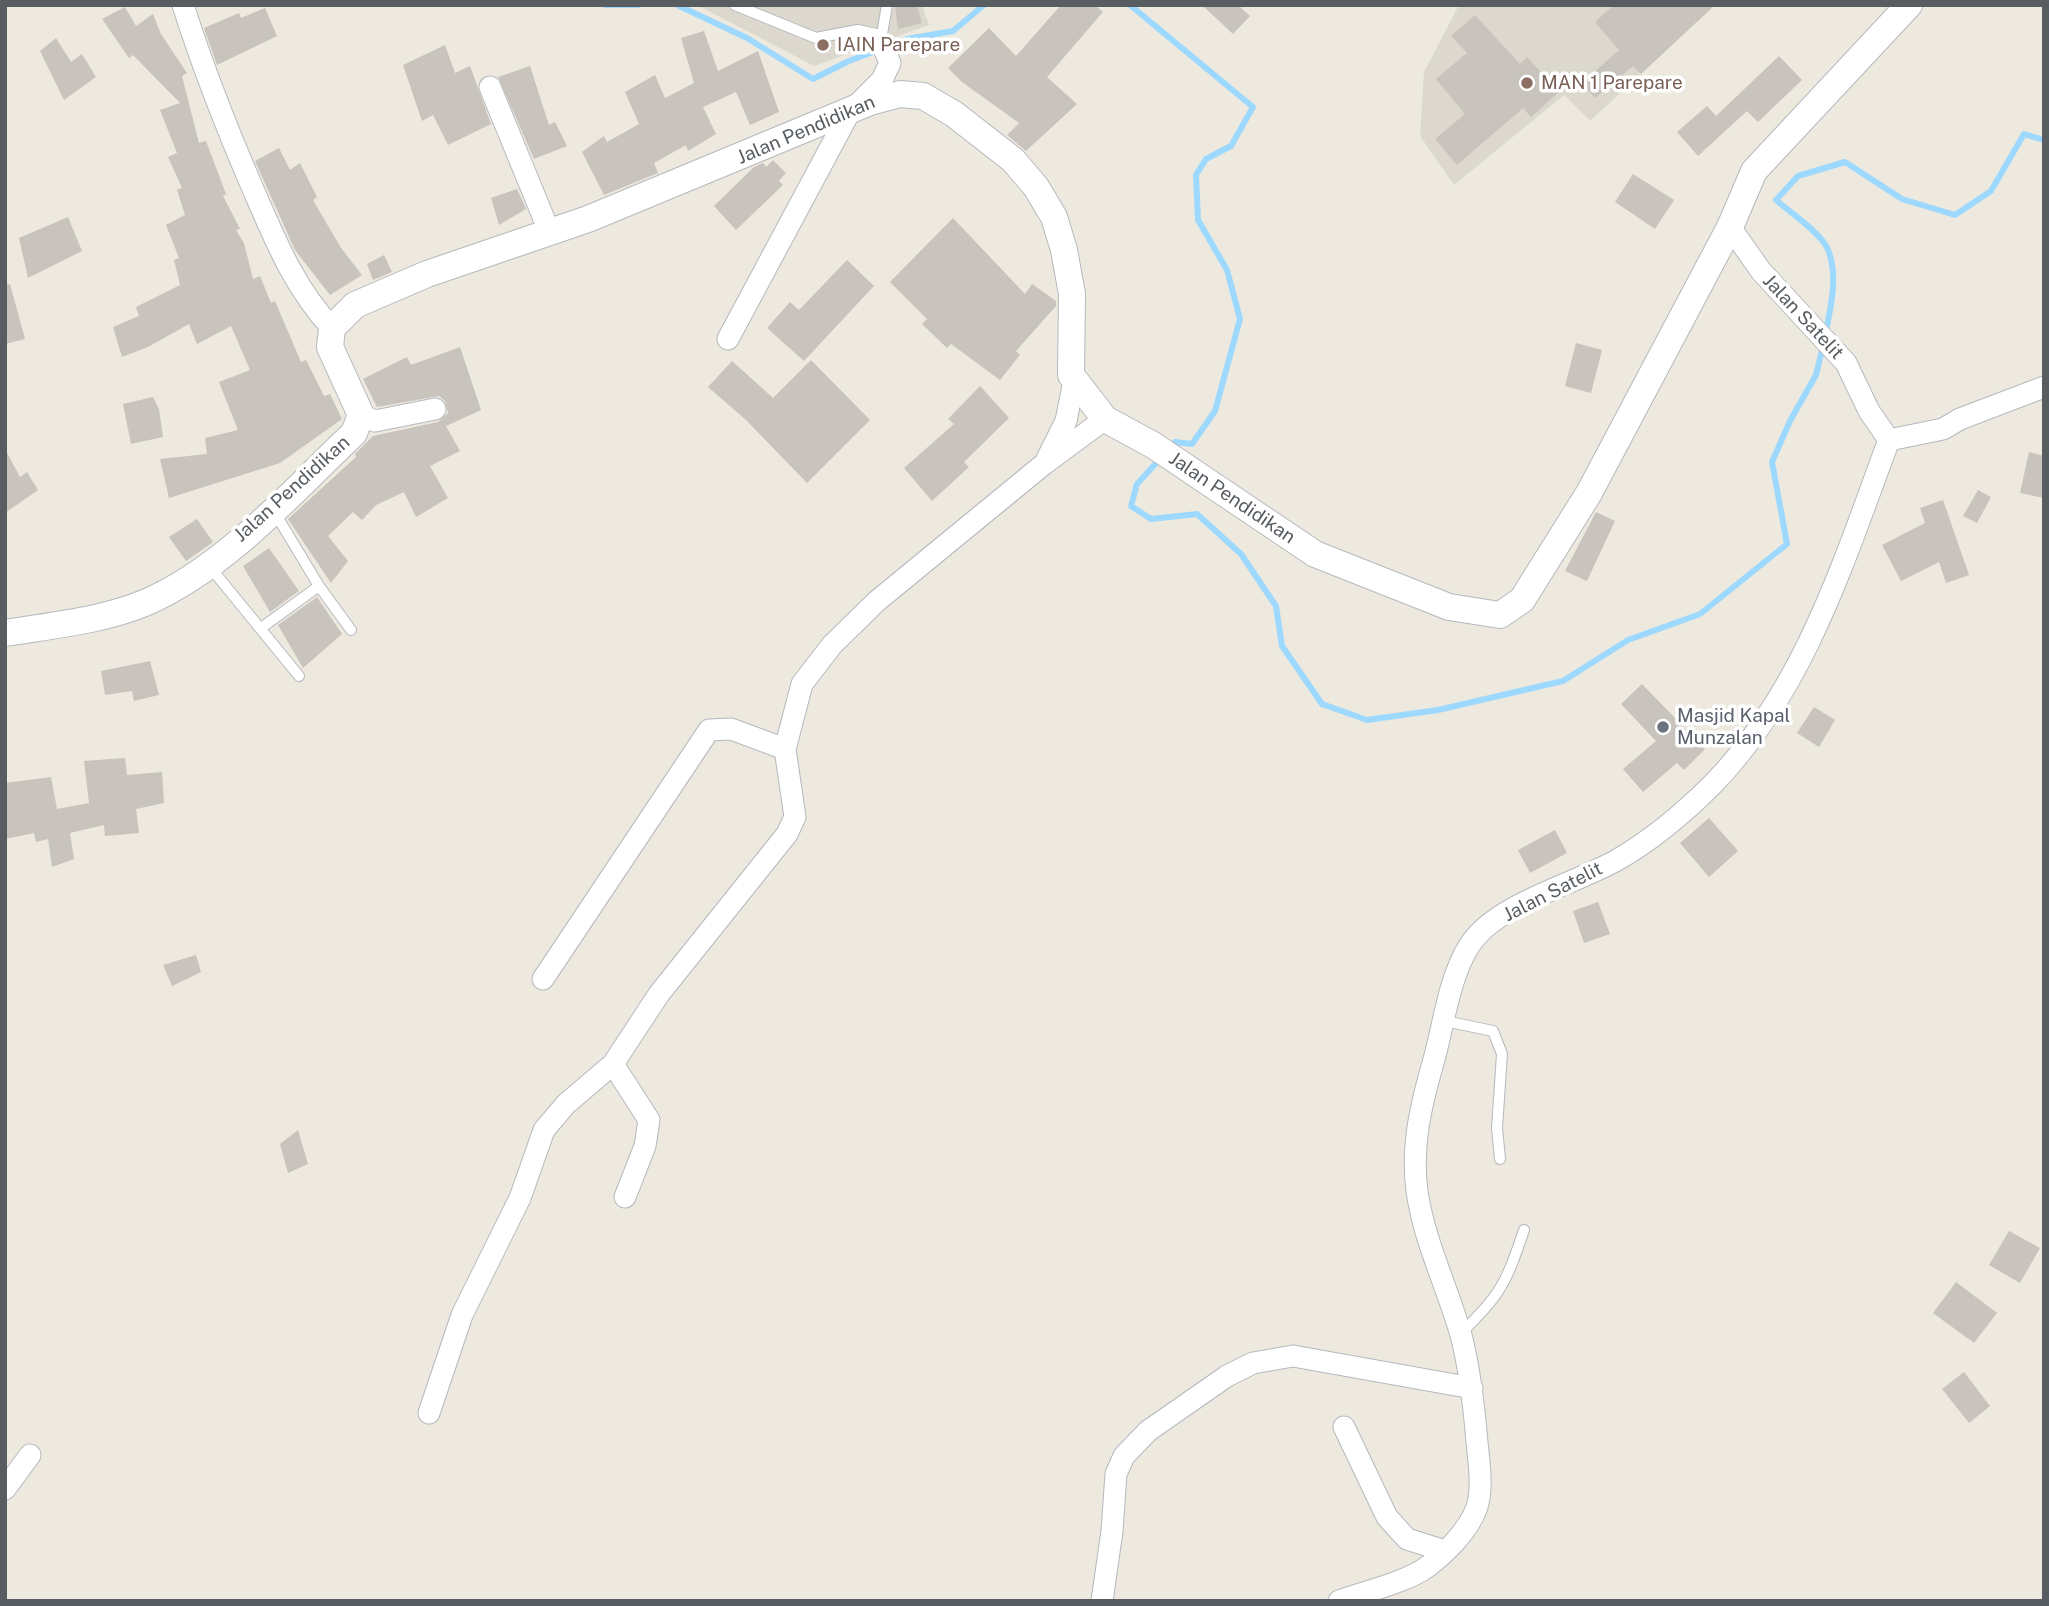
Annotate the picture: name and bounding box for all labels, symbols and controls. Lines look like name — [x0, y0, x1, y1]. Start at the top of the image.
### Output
place label: IAIN Parepare — [837, 34, 960, 56]
marker: IAIN Parepare — [815, 37, 831, 53]
place label: MAN 1 Parepare — [1541, 72, 1683, 94]
marker: MAN 1 Parepare — [1519, 75, 1535, 91]
street label: Jalan Pendidikan — [734, 91, 878, 169]
street label: Jalan Satelit — [1758, 270, 1848, 364]
street label: Jalan Pendidikan — [230, 431, 354, 547]
street label: Jalan Pendidikan — [1164, 447, 1300, 549]
place label: Masjid Kapal Munzalan — [1677, 705, 1790, 749]
marker: Masjid Kapal Munzalan — [1655, 719, 1671, 735]
street label: Jalan Satelit — [1500, 857, 1606, 927]

